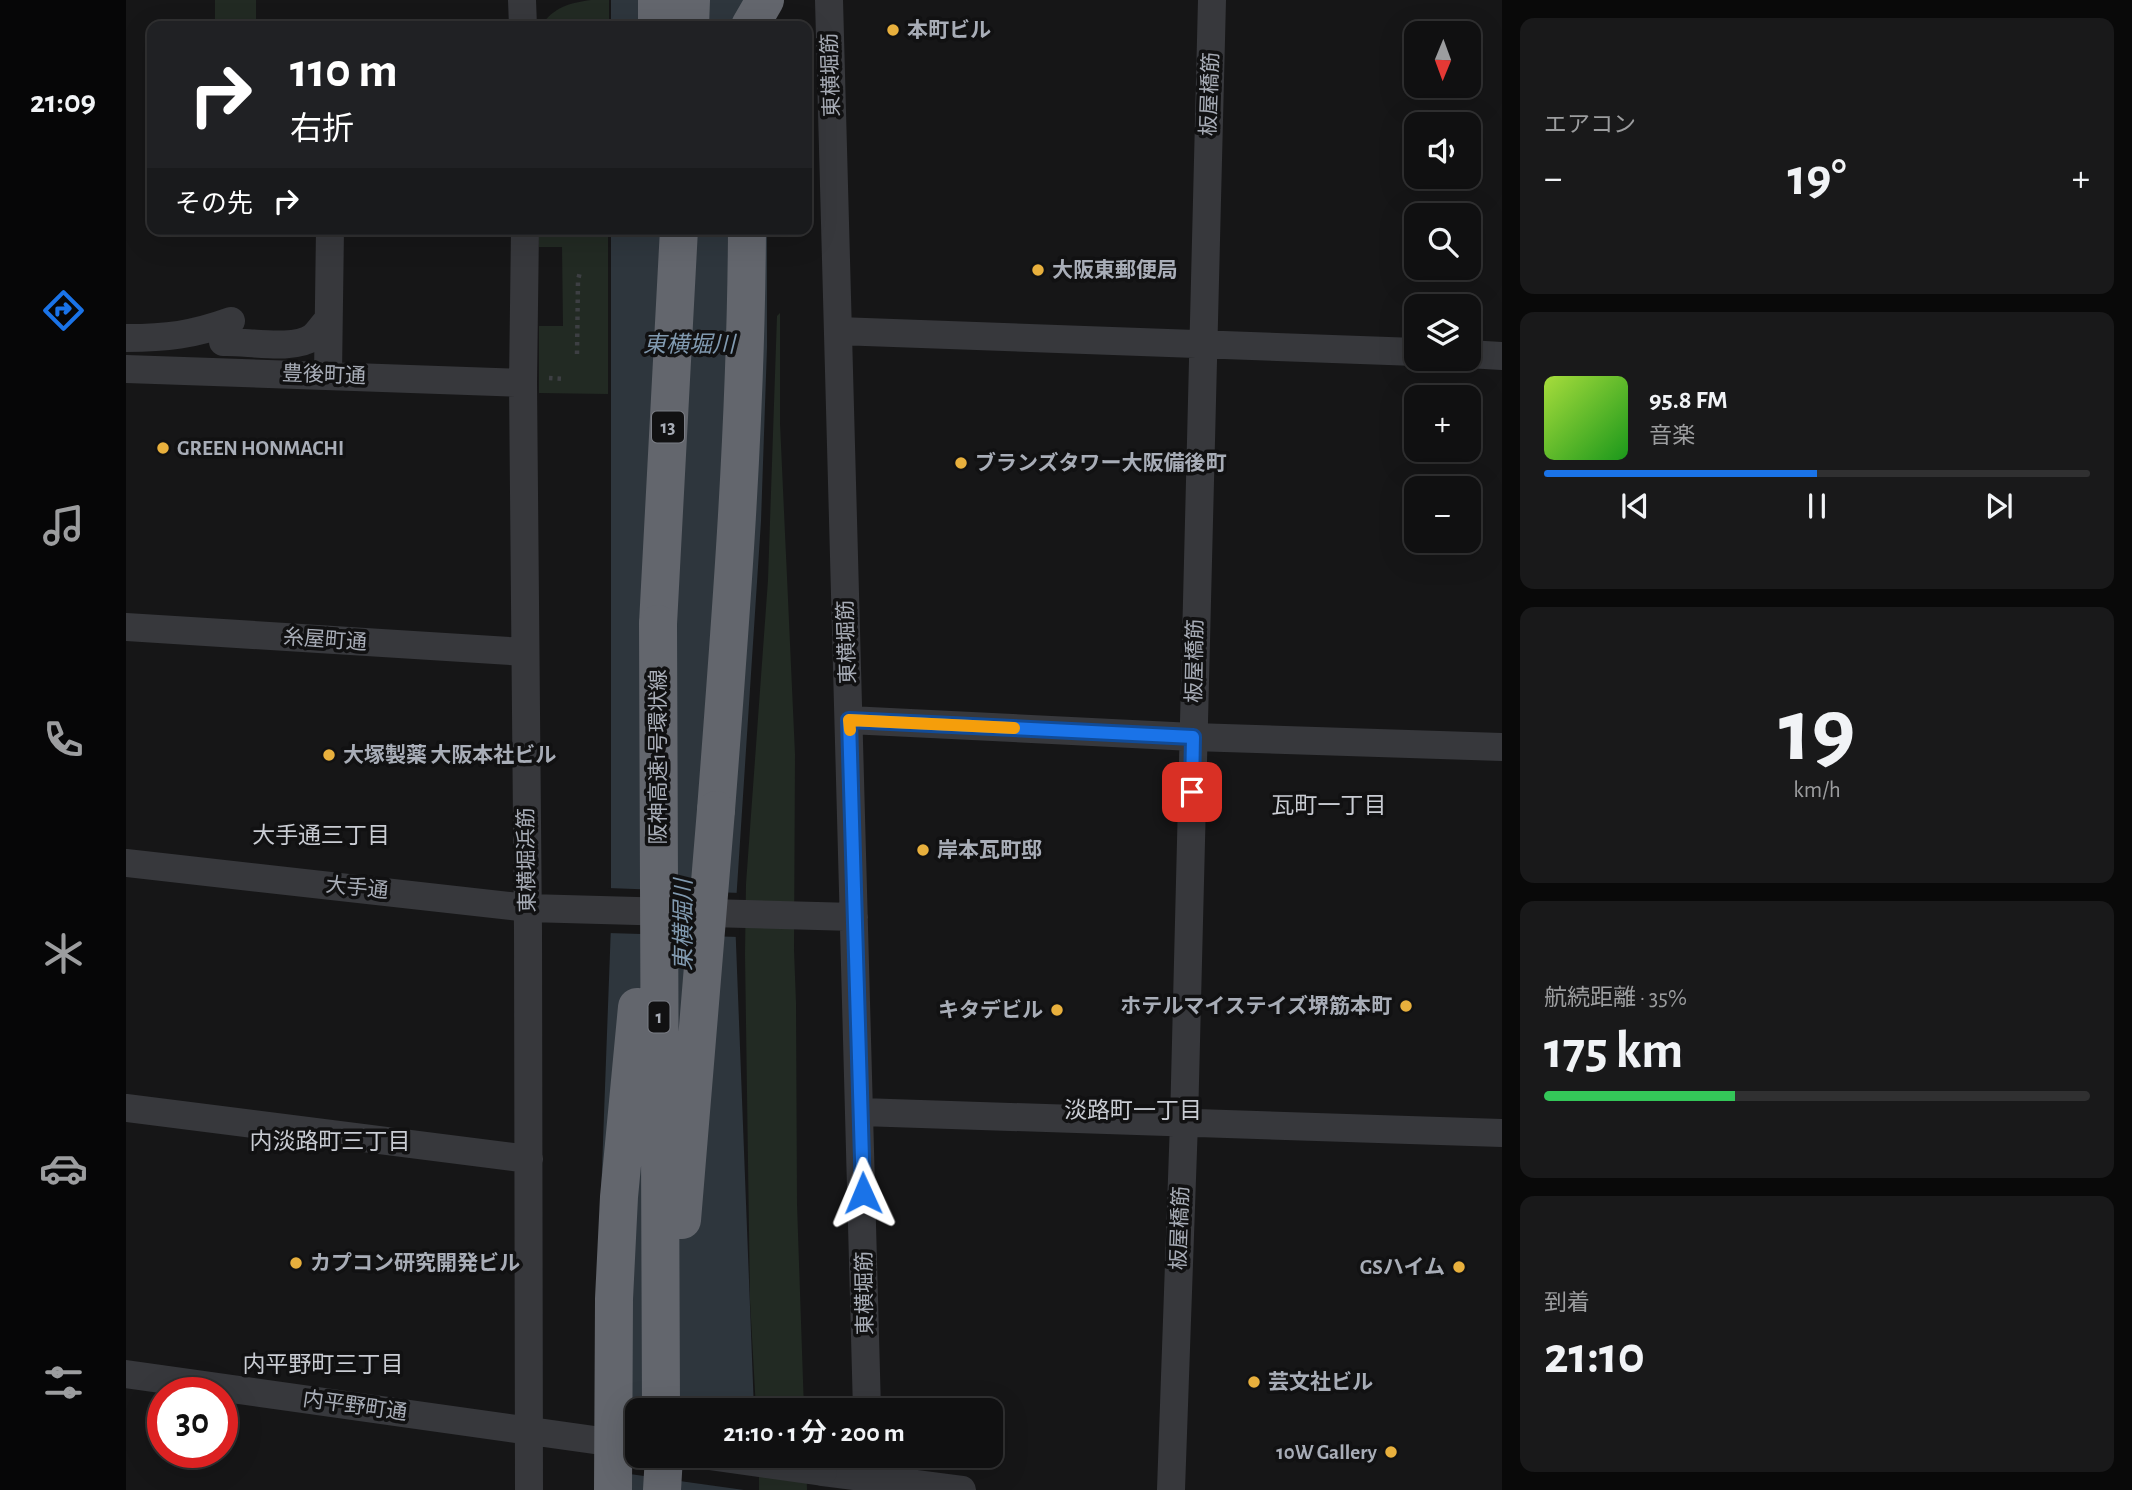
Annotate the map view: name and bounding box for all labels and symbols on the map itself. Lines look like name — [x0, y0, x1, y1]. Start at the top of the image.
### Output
place label: 本町ビル — [907, 19, 991, 41]
north arrow — [1404, 21, 1480, 98]
marker: 本町ビル — [885, 22, 901, 38]
street label: 東横堀筋 — [818, 33, 843, 117]
street label: 板屋橋筋 — [1197, 52, 1222, 136]
place label: 大阪東郵便局 — [1052, 259, 1178, 281]
marker: 大阪東郵便局 — [1030, 262, 1046, 278]
water label: 東横堀川 — [643, 332, 738, 357]
street label: 豊後町通 — [282, 362, 366, 387]
road number: 13 — [652, 412, 684, 442]
place label: GREEN HONMACHI — [177, 438, 344, 459]
marker: GREEN HONMACHI — [155, 440, 171, 456]
place label: ブランズタワー大阪備後町 — [975, 451, 1227, 474]
marker: ブランズタワー大阪備後町 — [953, 455, 969, 471]
street label: 東横堀筋 — [834, 600, 859, 684]
street label: 板屋橋筋 — [1183, 619, 1206, 703]
street label: 糸屋町通 — [282, 626, 368, 653]
street label: 阪神高速1号環状線 — [647, 669, 669, 845]
place label: 大塚製薬 大阪本社ビル — [343, 743, 556, 766]
marker: 大塚製薬 大阪本社ビル — [321, 747, 337, 763]
pin — [1162, 762, 1222, 822]
district label: 瓦町一丁目 — [1272, 794, 1387, 818]
street label: 東横堀浜筋 — [515, 807, 538, 913]
district label: 大手通三丁目 — [252, 823, 390, 848]
place label: 岸本瓦町邸 — [937, 839, 1042, 861]
marker: 岸本瓦町邸 — [915, 842, 931, 858]
street label: 大手通 — [325, 873, 390, 902]
water label: 東横堀川 — [671, 876, 696, 971]
place label: ホテルマイステイズ堺筋本町 — [1120, 994, 1392, 1017]
place label: キタデビル — [938, 998, 1043, 1021]
marker: ホテルマイステイズ堺筋本町 — [1398, 998, 1414, 1014]
road number: 1 — [648, 1001, 670, 1032]
marker: キタデビル — [1049, 1002, 1065, 1018]
district label: 淡路町一丁目 — [1064, 1098, 1202, 1123]
district label: 内淡路町三丁目 — [250, 1129, 411, 1154]
position arrow — [826, 1156, 900, 1230]
street label: 板屋橋筋 — [1167, 1186, 1192, 1270]
street label: 東横堀筋 — [853, 1251, 876, 1335]
place label: カプコン研究開発ビル — [310, 1252, 520, 1274]
marker: カプコン研究開発ビル — [288, 1255, 304, 1271]
place label: GSハイム — [1360, 1256, 1445, 1278]
marker: GSハイム — [1451, 1259, 1467, 1275]
district label: 内平野町三丁目 — [243, 1352, 404, 1377]
place label: 芸文社ビル — [1268, 1370, 1373, 1393]
marker: 芸文社ビル — [1246, 1374, 1262, 1390]
speed limit sign: 30 — [147, 1377, 238, 1468]
street label: 内平野町通 — [302, 1387, 409, 1424]
place label: 10W Gallery — [1276, 1442, 1378, 1463]
marker: 10W Gallery — [1383, 1444, 1399, 1460]

